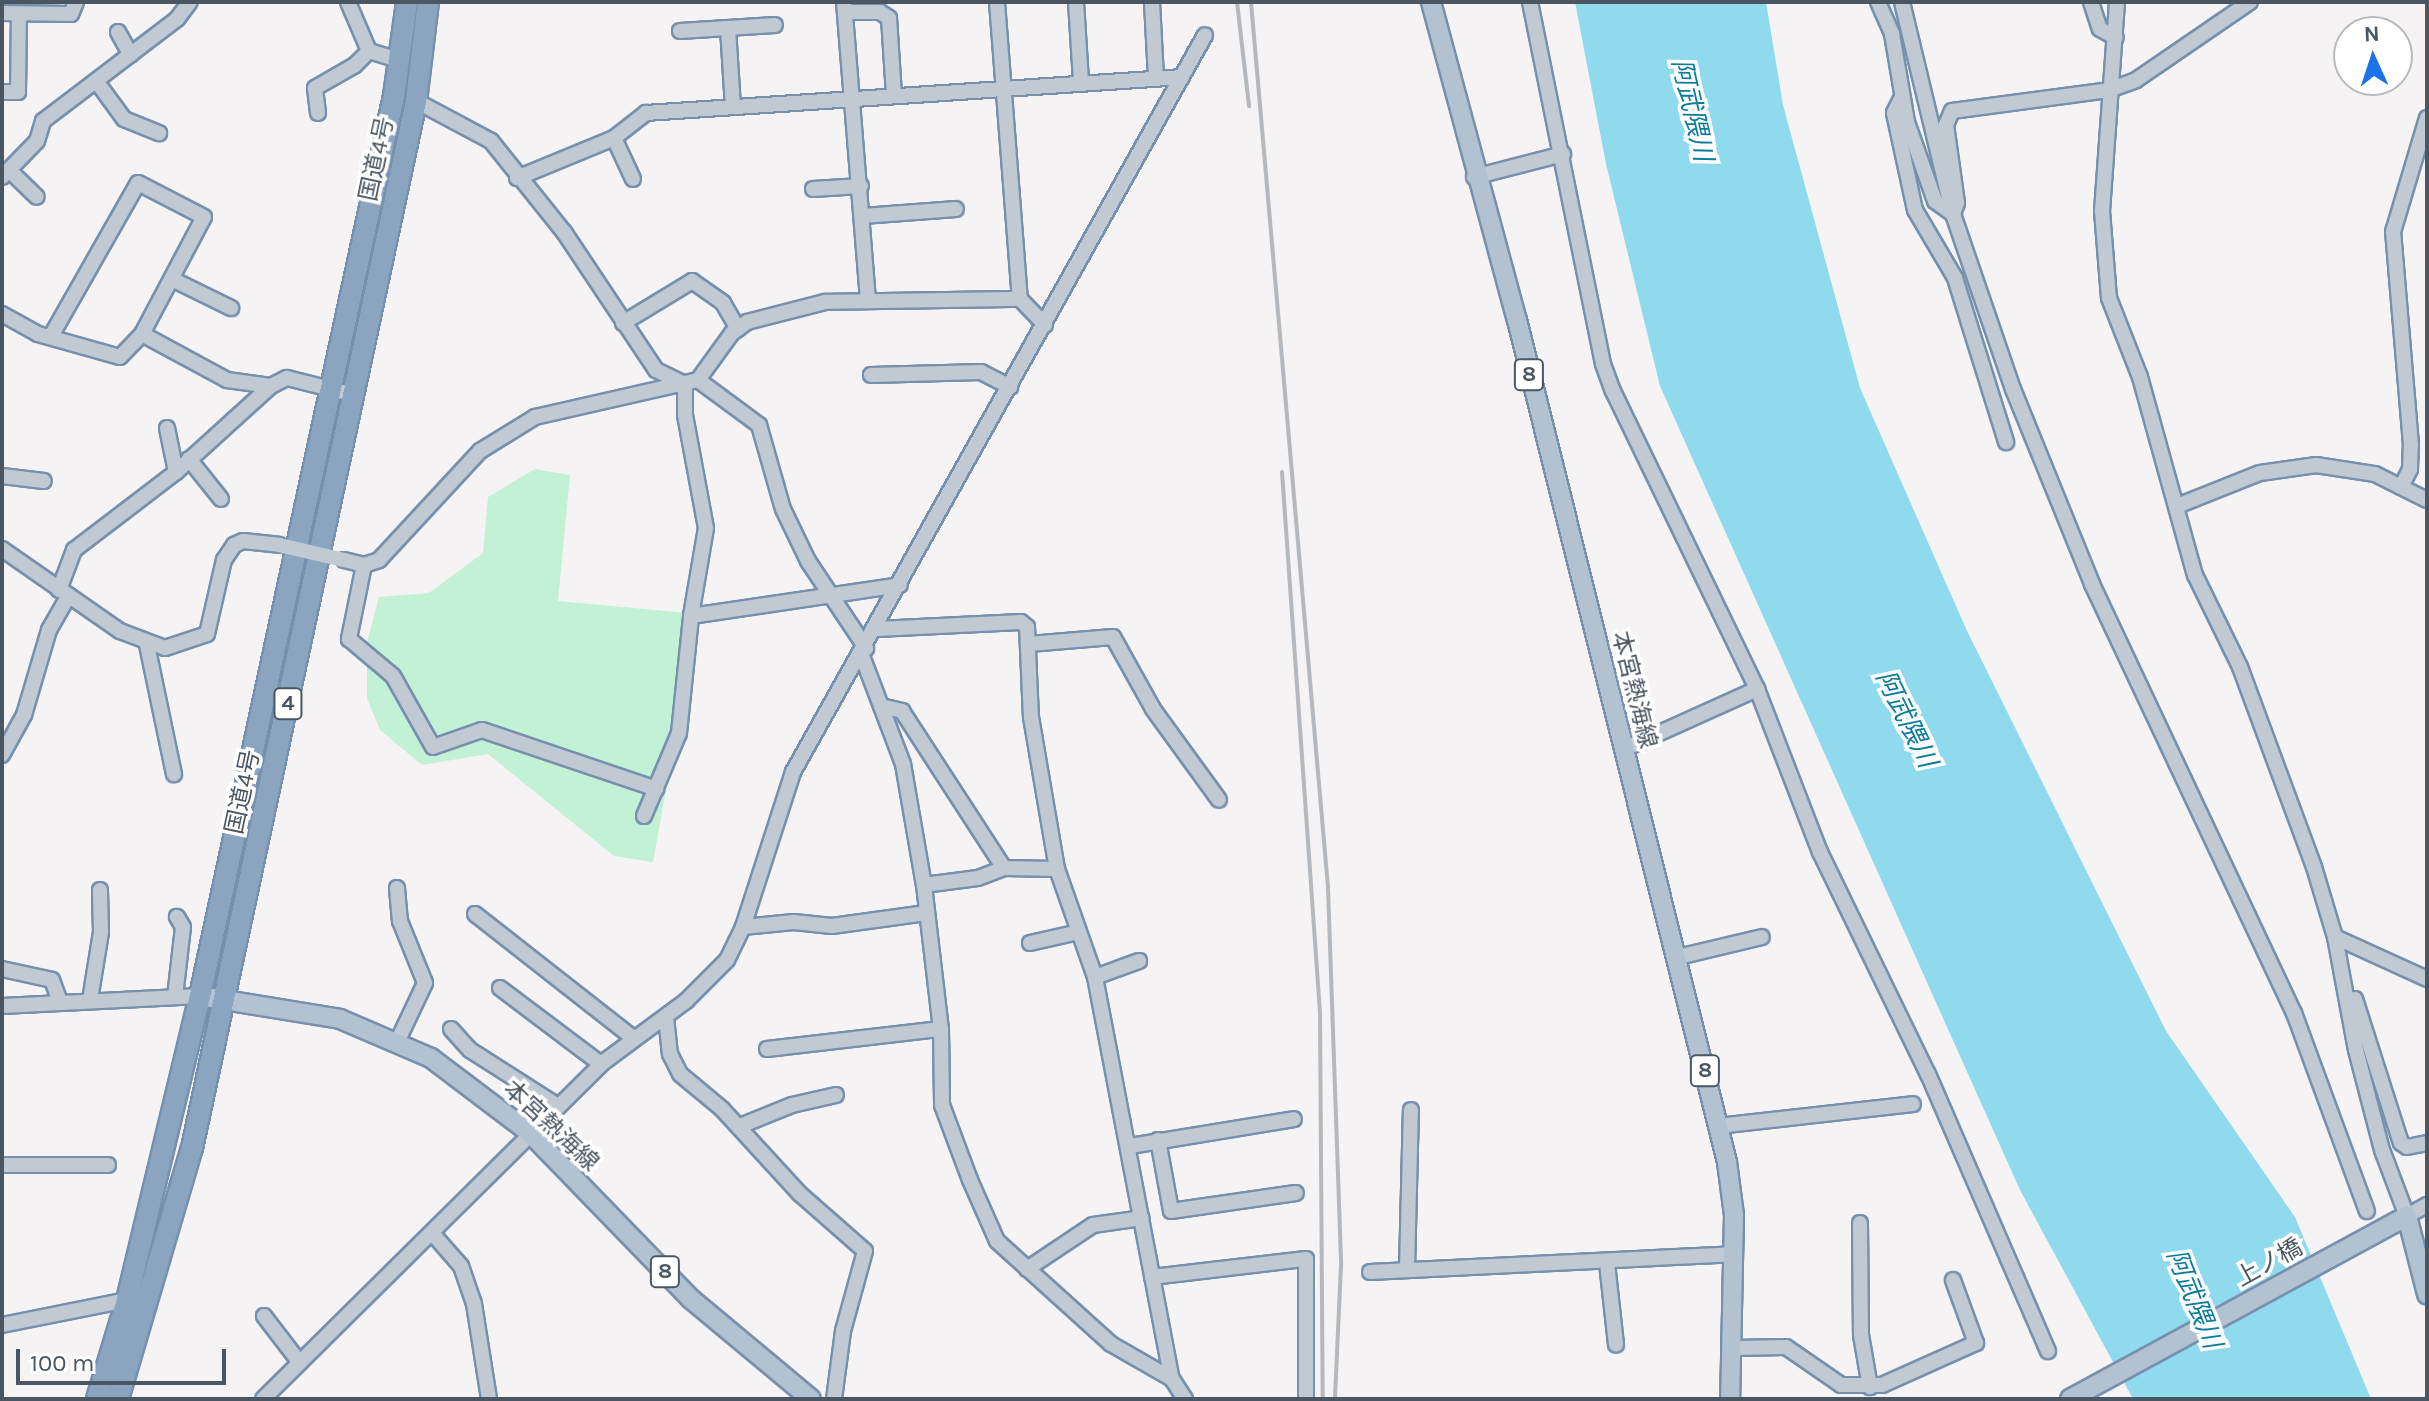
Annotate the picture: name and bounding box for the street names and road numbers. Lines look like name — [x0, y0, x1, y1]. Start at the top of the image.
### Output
street label: 国道4号 — [354, 114, 400, 204]
road number: 8 — [1513, 357, 1545, 393]
street label: 本宮熱海線 — [1606, 628, 1662, 752]
road number: 4 — [272, 686, 304, 722]
street label: 国道4号 — [220, 747, 266, 837]
road number: 8 — [1689, 1053, 1721, 1089]
street label: 本宮熱海線 — [497, 1075, 605, 1177]
street label: 上ノ橋 — [2231, 1233, 2307, 1293]
road number: 8 — [649, 1254, 681, 1290]

